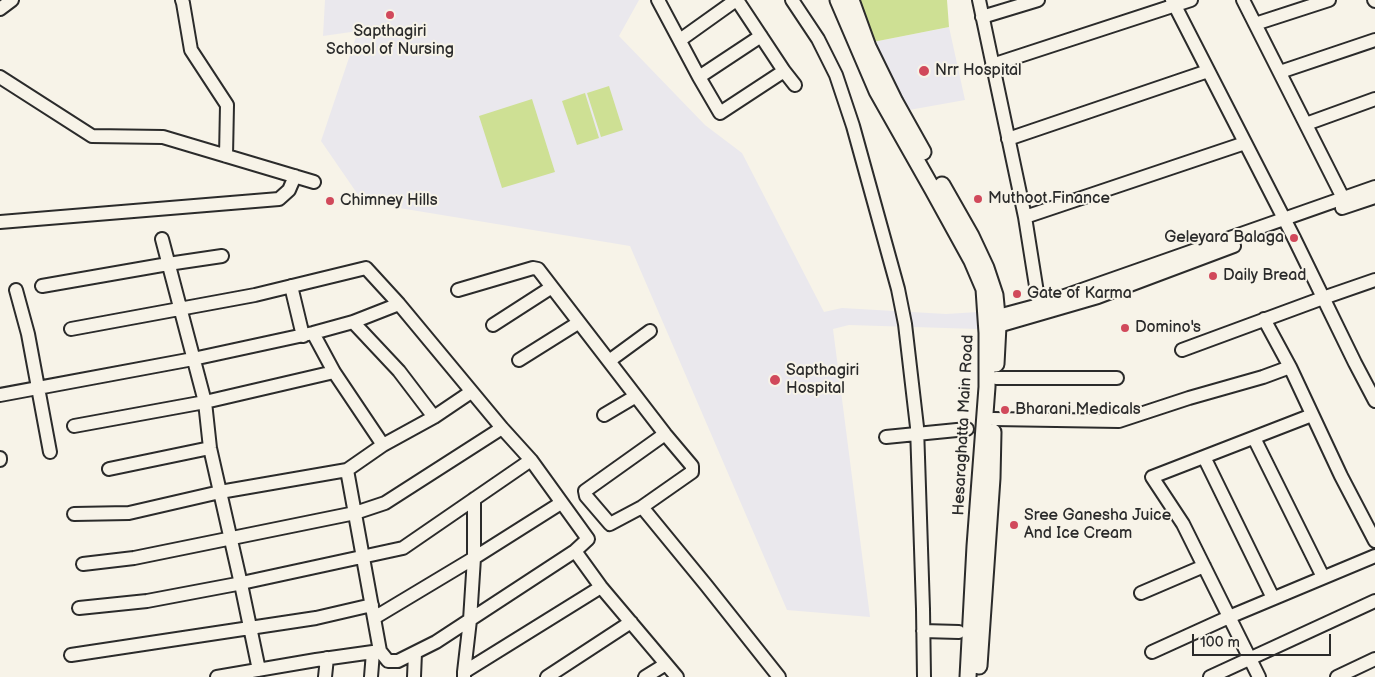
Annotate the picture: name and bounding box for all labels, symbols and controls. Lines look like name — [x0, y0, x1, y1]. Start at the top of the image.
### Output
marker: Sapthagiri School of Nursing — [384, 9, 396, 21]
place label: Sapthagiri School of Nursing — [326, 22, 454, 60]
place label: Nrr Hospital — [935, 61, 1022, 81]
marker: Nrr Hospital — [917, 64, 931, 78]
place label: Muthoot Finance — [988, 189, 1110, 209]
place label: Chimney Hills — [340, 191, 438, 211]
marker: Muthoot Finance — [972, 193, 984, 205]
marker: Chimney Hills — [324, 195, 336, 207]
place label: Geleyara Balaga — [1164, 228, 1284, 248]
marker: Geleyara Balaga — [1288, 232, 1300, 244]
place label: Daily Bread — [1223, 266, 1306, 286]
marker: Daily Bread — [1207, 270, 1219, 282]
place label: Gate of Karma — [1027, 284, 1132, 304]
marker: Gate of Karma — [1011, 288, 1023, 300]
place label: Domino's — [1135, 318, 1201, 338]
marker: Domino's — [1119, 322, 1131, 334]
street label: Hesaraghatta Main Road — [950, 334, 978, 516]
place label: Sapthagiri Hospital — [786, 361, 859, 399]
marker: Sapthagiri Hospital — [768, 373, 782, 387]
place label: Bharani Medicals — [1015, 400, 1141, 420]
marker: Bharani Medicals — [999, 404, 1011, 416]
place label: Sree Ganesha Juice And Ice Cream — [1024, 506, 1171, 544]
marker: Sree Ganesha Juice And Ice Cream — [1008, 519, 1020, 531]
scale bar — [1195, 624, 1334, 656]
text: 100 m — [1200, 633, 1240, 652]

